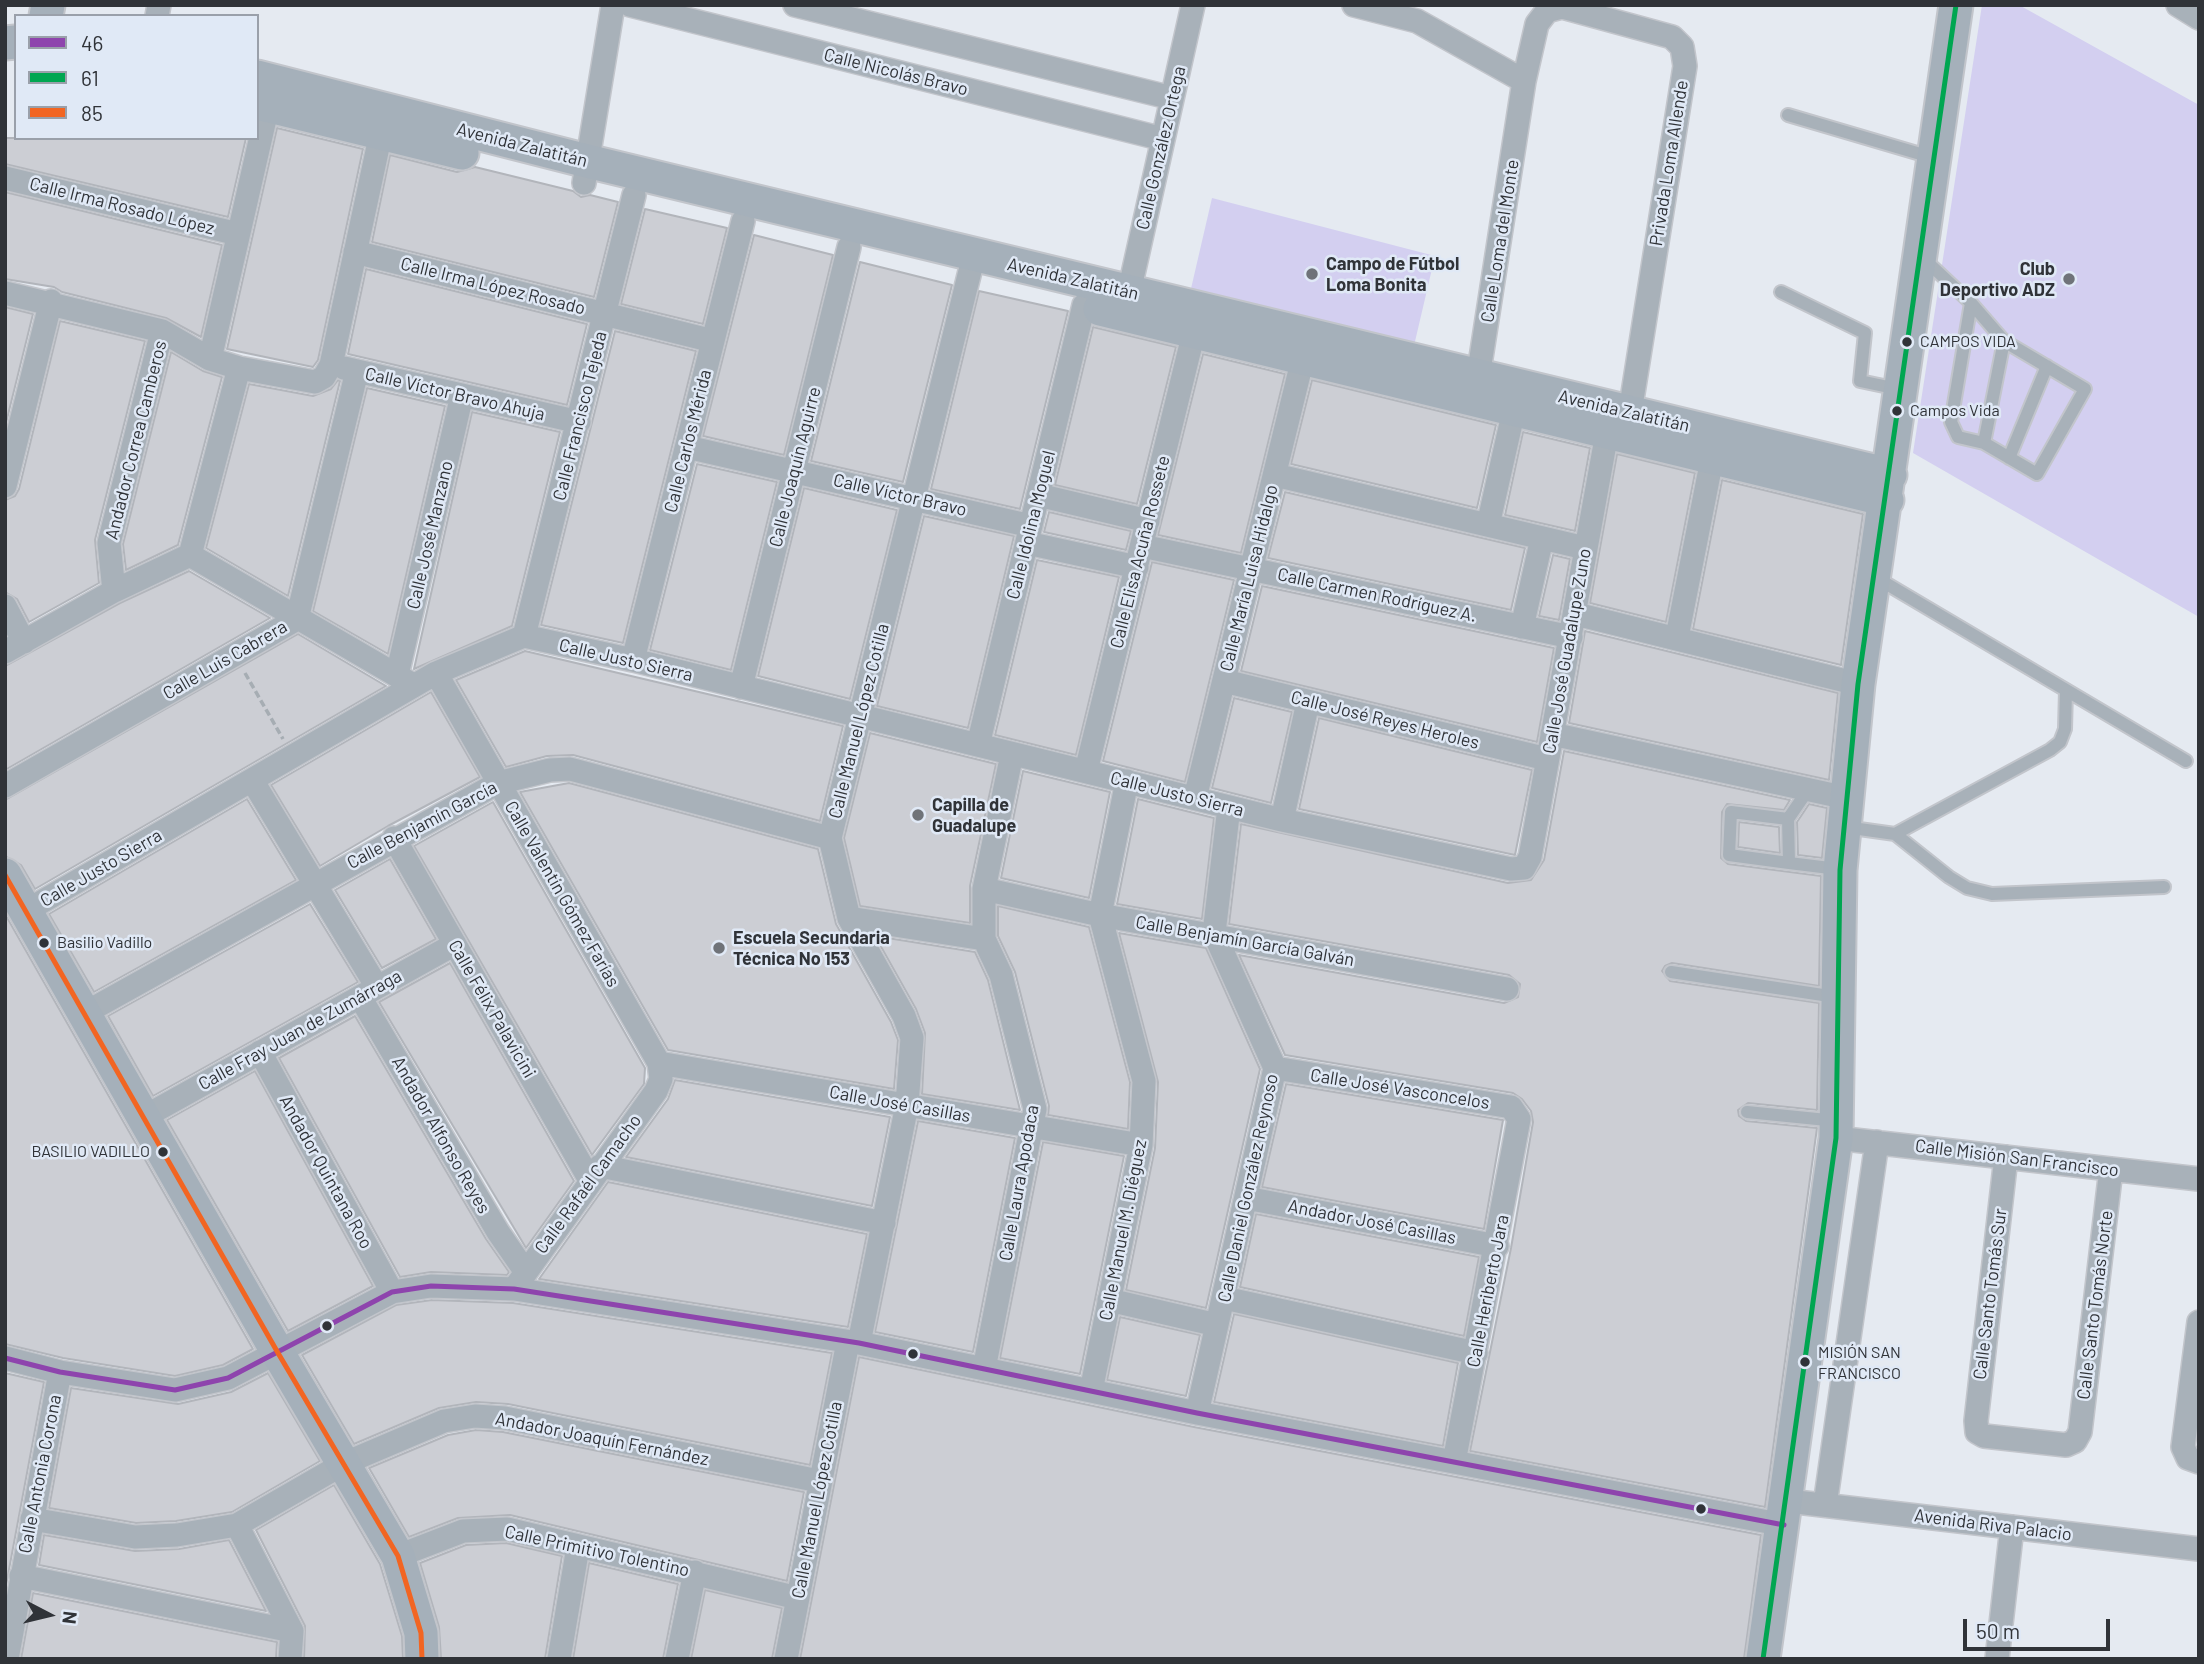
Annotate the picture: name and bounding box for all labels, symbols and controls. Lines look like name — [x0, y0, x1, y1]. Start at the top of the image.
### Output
legend — [14, 14, 259, 140]
text: 46 — [81, 30, 103, 55]
street label: Calle Nicolás Bravo — [822, 44, 970, 100]
street label: Calle González Ortega — [1132, 64, 1190, 232]
text: 61 — [81, 65, 99, 90]
street label: Privada Loma Allende — [1645, 79, 1693, 247]
text: 85 — [81, 100, 103, 125]
street label: Avenida Zalatitán — [454, 118, 590, 172]
street label: Calle Loma del Monte — [1476, 158, 1524, 324]
street label: Calle Irma Rosado López — [27, 173, 217, 239]
street label: Calle Irma López Rosado — [398, 253, 588, 319]
street label: Avenida Zalatitán — [1005, 253, 1141, 305]
place label: Campo de Fútbol Loma Bonita — [1326, 253, 1460, 296]
place label: Club Deportivo ADZ — [1940, 258, 2055, 300]
marker: Campo de Fútbol Loma Bonita — [1304, 266, 1320, 282]
marker: Club Deportivo ADZ — [2061, 271, 2077, 287]
street label: Calle Francisco Tejeda — [549, 329, 611, 503]
place label: CAMPOS VIDA — [1920, 332, 2016, 352]
marker: CAMPOS VIDA — [1900, 335, 1914, 349]
street label: Andador Correa Camberos — [101, 338, 171, 542]
street label: Calle Víctor Bravo Ahuja — [363, 363, 547, 425]
street label: Calle Carlos Mérida — [660, 367, 716, 515]
street label: Calle Joaquín Aguirre — [765, 385, 825, 549]
street label: Avenida Zalatitán — [1556, 385, 1692, 437]
place label: Campos Vida — [1910, 401, 2000, 421]
marker: Campos Vida — [1890, 404, 1904, 418]
street label: Calle Idolina Moguel — [1002, 448, 1060, 602]
street label: Calle Elisa Acuña Rossete — [1106, 453, 1174, 651]
street label: Calle José Manzano — [402, 459, 458, 611]
street label: Calle Víctor Bravo — [831, 469, 969, 521]
street label: Calle María Luisa Hidalgo — [1215, 482, 1283, 674]
street label: Calle José Guadalupe Zuno — [1538, 547, 1596, 755]
street label: Calle Carmen Rodríguez A. — [1275, 563, 1479, 627]
street label: Calle Luis Cabrera — [159, 616, 291, 704]
street label: Calle Manuel López Cotilla — [824, 621, 894, 821]
street label: Calle Justo Sierra — [557, 634, 695, 686]
street label: Calle José Reyes Heroles — [1289, 686, 1481, 754]
street label: Calle Justo Sierra — [1108, 767, 1246, 821]
street label: Calle Benjamín García — [343, 776, 501, 874]
place label: Capilla de Guadalupe — [932, 794, 1016, 836]
street label: Calle Valentín Gómez Farías — [500, 797, 624, 991]
marker: Capilla de Guadalupe — [910, 807, 926, 823]
street label: Calle Justo Sierra — [36, 824, 166, 912]
street label: Calle Benjamín García Galván — [1134, 911, 1356, 971]
place label: Escuela Secundaria Técnica No 153 — [733, 927, 890, 970]
place label: Basilio Vadillo — [57, 933, 152, 953]
marker: Basilio Vadillo — [37, 936, 51, 950]
street label: Calle Félix Palavicini — [444, 936, 540, 1082]
marker: Escuela Secundaria Técnica No 153 — [711, 940, 727, 956]
street label: Calle Fray Juan de Zumárraga — [195, 965, 405, 1095]
street label: Andador Alfonso Reyes — [387, 1053, 495, 1217]
street label: Calle José Vasconcelos — [1309, 1064, 1491, 1114]
street label: Calle Daniel González Reynoso — [1213, 1072, 1283, 1304]
street label: Calle José Casillas — [828, 1081, 972, 1127]
street label: Andador Quintana Roo — [275, 1091, 377, 1253]
street label: Calle Laura Apodaca — [995, 1103, 1043, 1263]
street label: Calle Rafaél Camacho — [530, 1110, 646, 1258]
street label: Calle Misión San Francisco — [1914, 1135, 2120, 1181]
street label: Calle Manuel M. Diéguez — [1095, 1138, 1151, 1322]
place label: BASILIO VADILLO — [32, 1142, 150, 1162]
marker: BASILIO VADILLO — [156, 1145, 170, 1159]
street label: Andador José Casillas — [1286, 1195, 1458, 1249]
street label: Calle Santo Tomás Sur — [1969, 1207, 2011, 1381]
street label: Calle Santo Tomás Norte — [2073, 1209, 2117, 1401]
street label: Calle Heriberto Jara — [1463, 1213, 1513, 1369]
unlabelled marker — [320, 1319, 334, 1333]
place label: MISIÓN SAN FRANCISCO — [1818, 1343, 1901, 1381]
unlabelled marker — [906, 1347, 920, 1361]
marker: MISIÓN SAN FRANCISCO — [1798, 1355, 1812, 1369]
street label: Calle Antonia Corona — [14, 1393, 66, 1555]
street label: Calle Manuel López Cotilla — [787, 1400, 847, 1600]
street label: Andador Joaquín Fernández — [493, 1408, 711, 1470]
unlabelled marker — [1694, 1502, 1708, 1516]
street label: Avenida Riva Palacio — [1913, 1505, 2073, 1545]
street label: Calle Primitivo Tolentino — [503, 1521, 691, 1581]
north arrow — [14, 1580, 84, 1650]
scale bar — [1966, 1604, 2113, 1648]
text: N — [58, 1610, 83, 1625]
text: 50 m — [1976, 1618, 2020, 1643]

